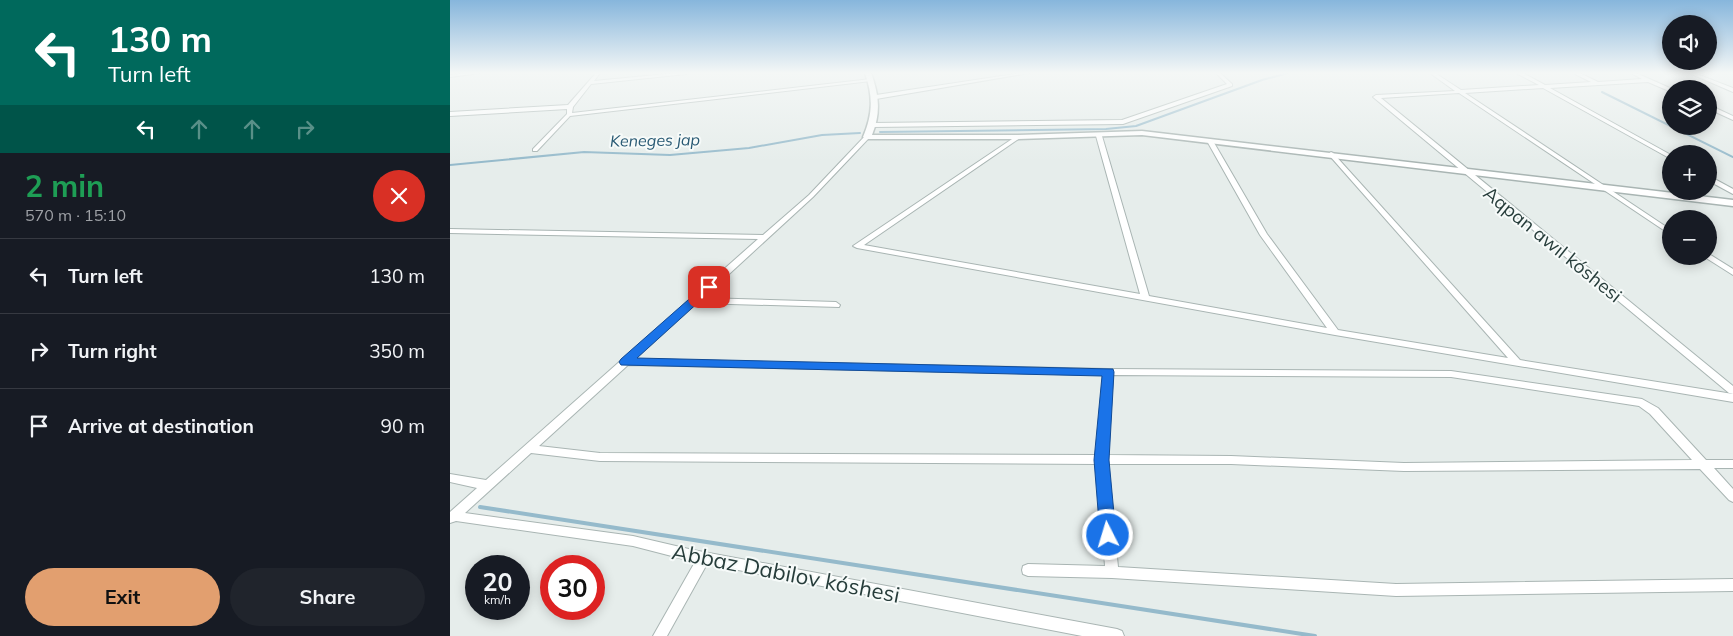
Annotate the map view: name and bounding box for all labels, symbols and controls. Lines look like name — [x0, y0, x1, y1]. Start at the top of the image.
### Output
map controls — [1662, 15, 1717, 265]
button: sound — [1662, 15, 1717, 70]
text: 130 m — [108, 17, 212, 61]
icon: left — [25, 20, 90, 85]
text: Turn left — [108, 60, 191, 88]
button: layers — [1662, 80, 1717, 135]
icon: left — [132, 115, 160, 143]
icon: ahead — [185, 115, 213, 143]
icon: ahead — [238, 115, 266, 143]
icon: right — [291, 115, 319, 143]
water label: Keneges jap — [610, 129, 701, 151]
button: + — [1662, 145, 1717, 200]
text: 2 min — [25, 167, 104, 205]
button: close — [373, 170, 425, 222]
street label: Aqpan awıl kóshesi — [1479, 181, 1627, 307]
text: 570 m · 15:10 — [25, 205, 126, 225]
button: − — [1662, 210, 1717, 265]
icon: left — [25, 262, 53, 290]
text: Turn left — [68, 264, 143, 288]
text: 130 m — [369, 264, 425, 288]
pin — [688, 266, 730, 308]
icon: arrive — [695, 273, 723, 301]
icon: right — [25, 337, 53, 365]
text: Turn right — [68, 339, 157, 363]
text: 350 m — [369, 339, 425, 363]
icon: arrive — [25, 412, 53, 440]
text: Arrive at destination — [68, 414, 254, 438]
text: 90 m — [381, 414, 425, 438]
position arrow — [1081, 508, 1133, 560]
street label: Abbaz Dabilov kóshesi — [670, 537, 902, 609]
speed limit sign: 30 — [540, 555, 605, 620]
text: 20 — [482, 566, 513, 597]
button: Exit — [25, 568, 220, 626]
button: Share — [230, 568, 425, 626]
text: km/h — [484, 592, 511, 607]

